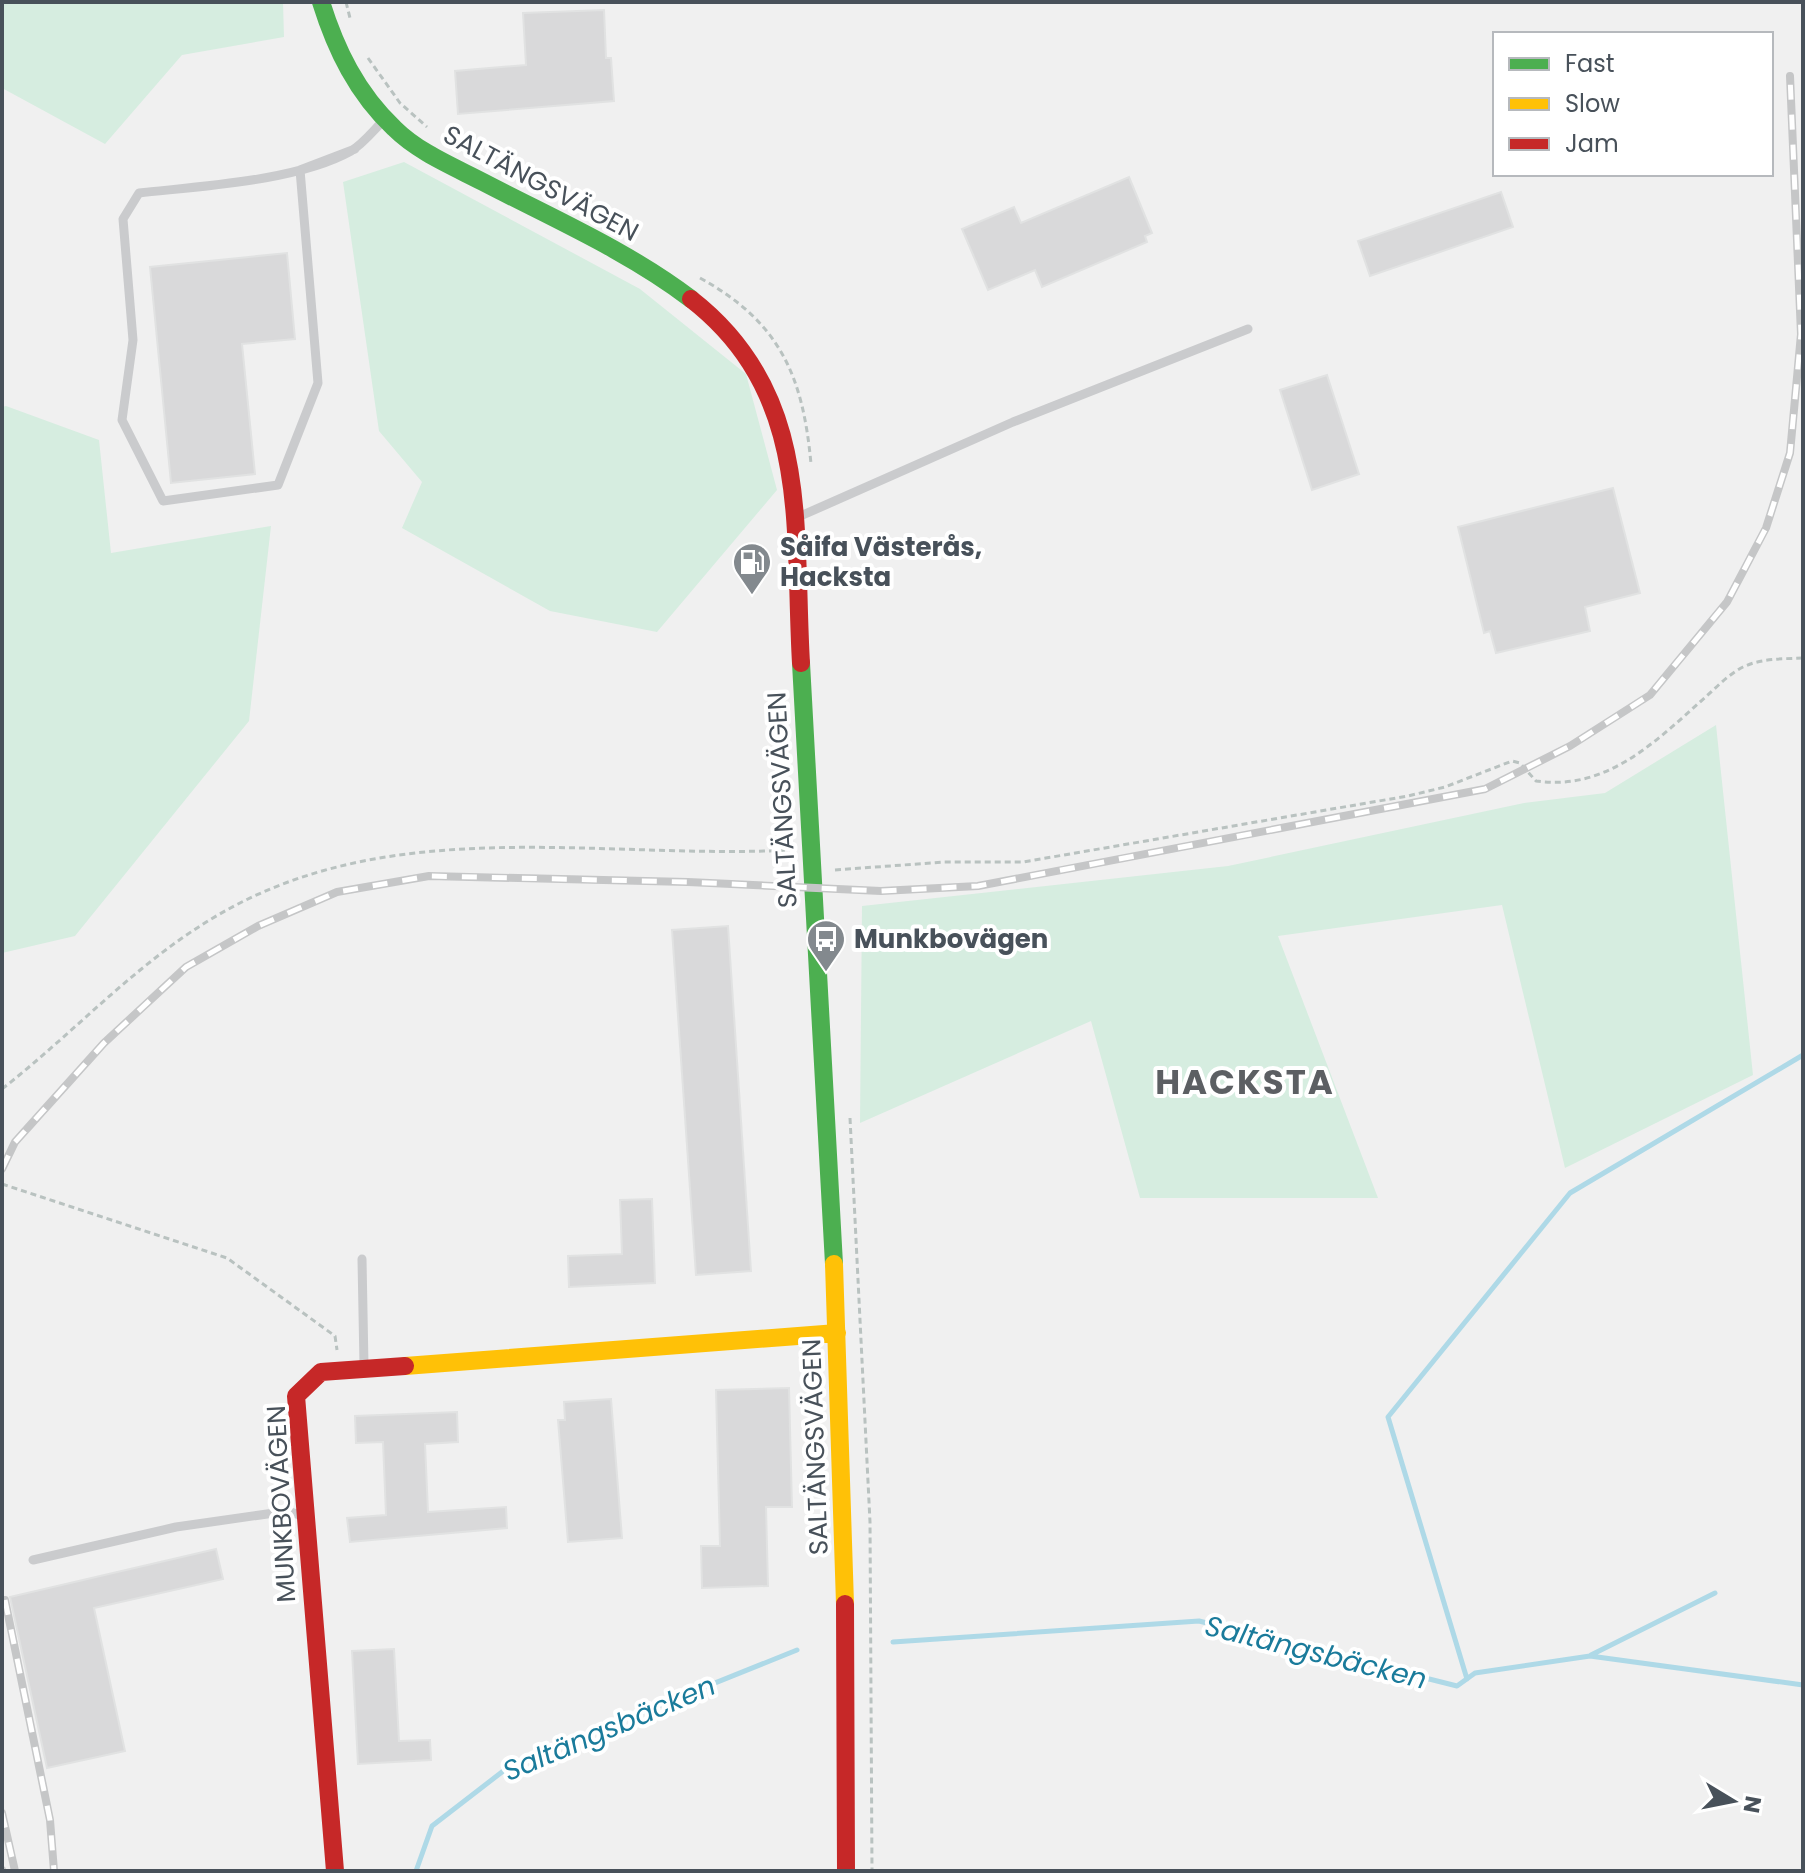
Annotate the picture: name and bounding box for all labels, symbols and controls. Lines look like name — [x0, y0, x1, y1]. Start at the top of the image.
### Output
legend — [1493, 32, 1773, 176]
text: Fast — [1565, 47, 1615, 80]
text: Slow — [1565, 87, 1620, 120]
street label: SALTÄNGSVÄGEN — [437, 116, 645, 250]
text: Jam — [1565, 127, 1619, 160]
place label: Såifa Västerås, Hacksta — [780, 529, 982, 595]
fuel station icon: Såifa Västerås, Hacksta — [731, 541, 773, 596]
street label: SALTÄNGSVÄGEN — [758, 691, 806, 909]
bus stop icon: Munkbovägen — [805, 918, 847, 973]
place label: Munkbovägen — [854, 921, 1048, 957]
district label: HACKSTA — [1155, 1058, 1335, 1106]
street label: SALTÄNGSVÄGEN — [793, 1338, 837, 1556]
street label: MUNKBOVÄGEN — [258, 1405, 304, 1603]
water label: Saltängsbäcken — [1201, 1606, 1431, 1699]
water label: Saltängsbäcken — [497, 1666, 721, 1791]
north arrow — [1693, 1761, 1773, 1841]
text: N — [1736, 1794, 1769, 1815]

